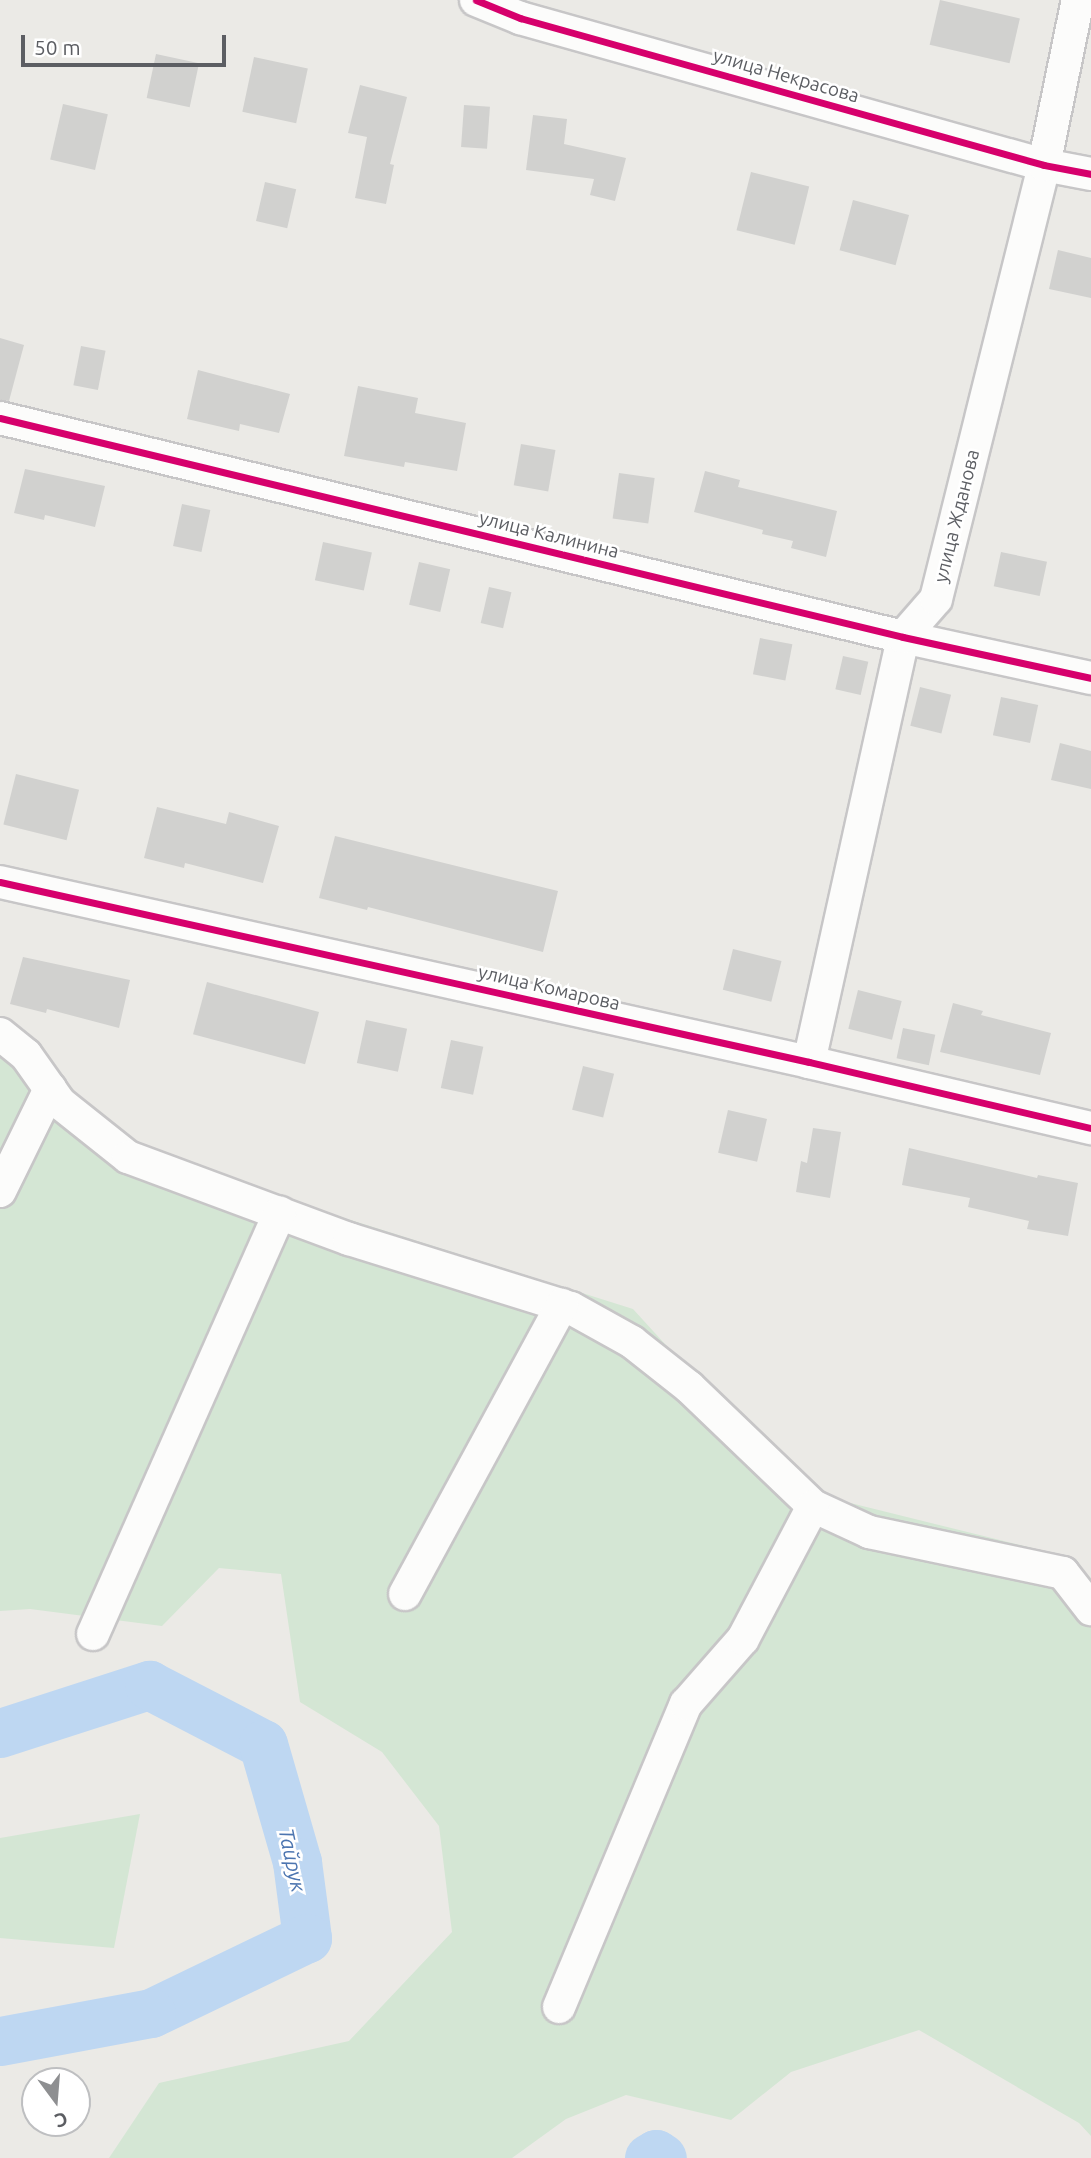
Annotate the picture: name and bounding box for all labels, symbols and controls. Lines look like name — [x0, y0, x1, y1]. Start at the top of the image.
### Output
scale bar — [24, 21, 229, 65]
text: 50 m — [34, 35, 81, 59]
street label: улица Некрасова — [710, 44, 862, 108]
street label: улица Жданова — [929, 447, 985, 585]
street label: улица Калинина — [477, 507, 621, 563]
street label: улица Комарова — [476, 961, 622, 1015]
water label: Тайрук — [274, 1826, 312, 1894]
north arrow — [21, 2067, 91, 2137]
text: С — [52, 2108, 70, 2133]

